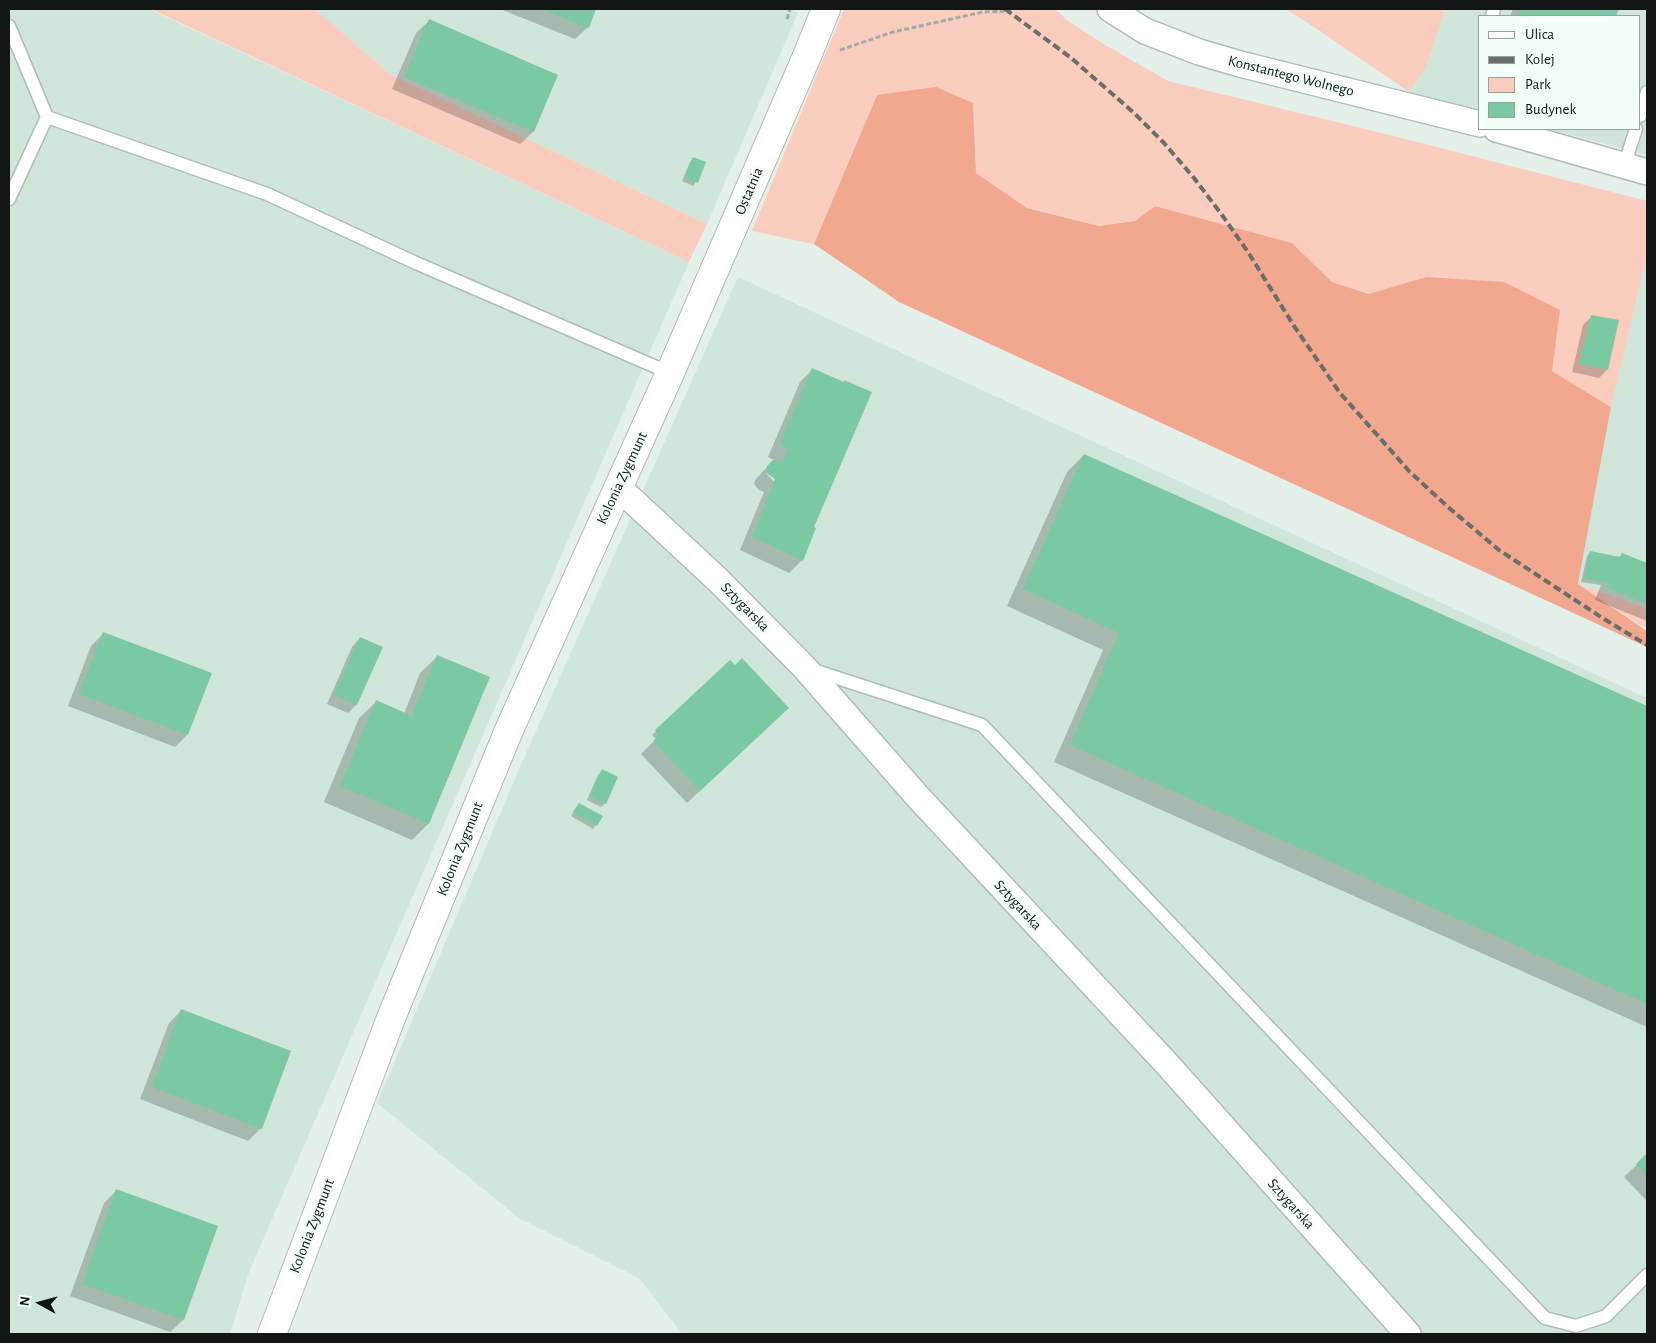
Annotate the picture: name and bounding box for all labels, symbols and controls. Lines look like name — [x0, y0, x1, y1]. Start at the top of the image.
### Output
legend — [1478, 15, 1641, 130]
text: Ulica — [1525, 27, 1554, 42]
street label: Konstantego Wolnego — [1226, 52, 1356, 100]
text: Kolej — [1525, 52, 1555, 67]
text: Park — [1525, 77, 1551, 92]
text: Budynek — [1525, 102, 1576, 117]
street label: Ostatnia — [731, 165, 767, 217]
street label: Kolonia Zygmunt — [593, 429, 651, 527]
street label: Sztygarska — [717, 579, 773, 635]
street label: Kolonia Zygmunt — [433, 799, 487, 899]
street label: Sztygarska — [990, 876, 1046, 934]
street label: Sztygarska — [1264, 1175, 1318, 1233]
street label: Kolonia Zygmunt — [286, 1176, 338, 1276]
north arrow — [15, 1278, 65, 1328]
text: N — [18, 1295, 33, 1307]

